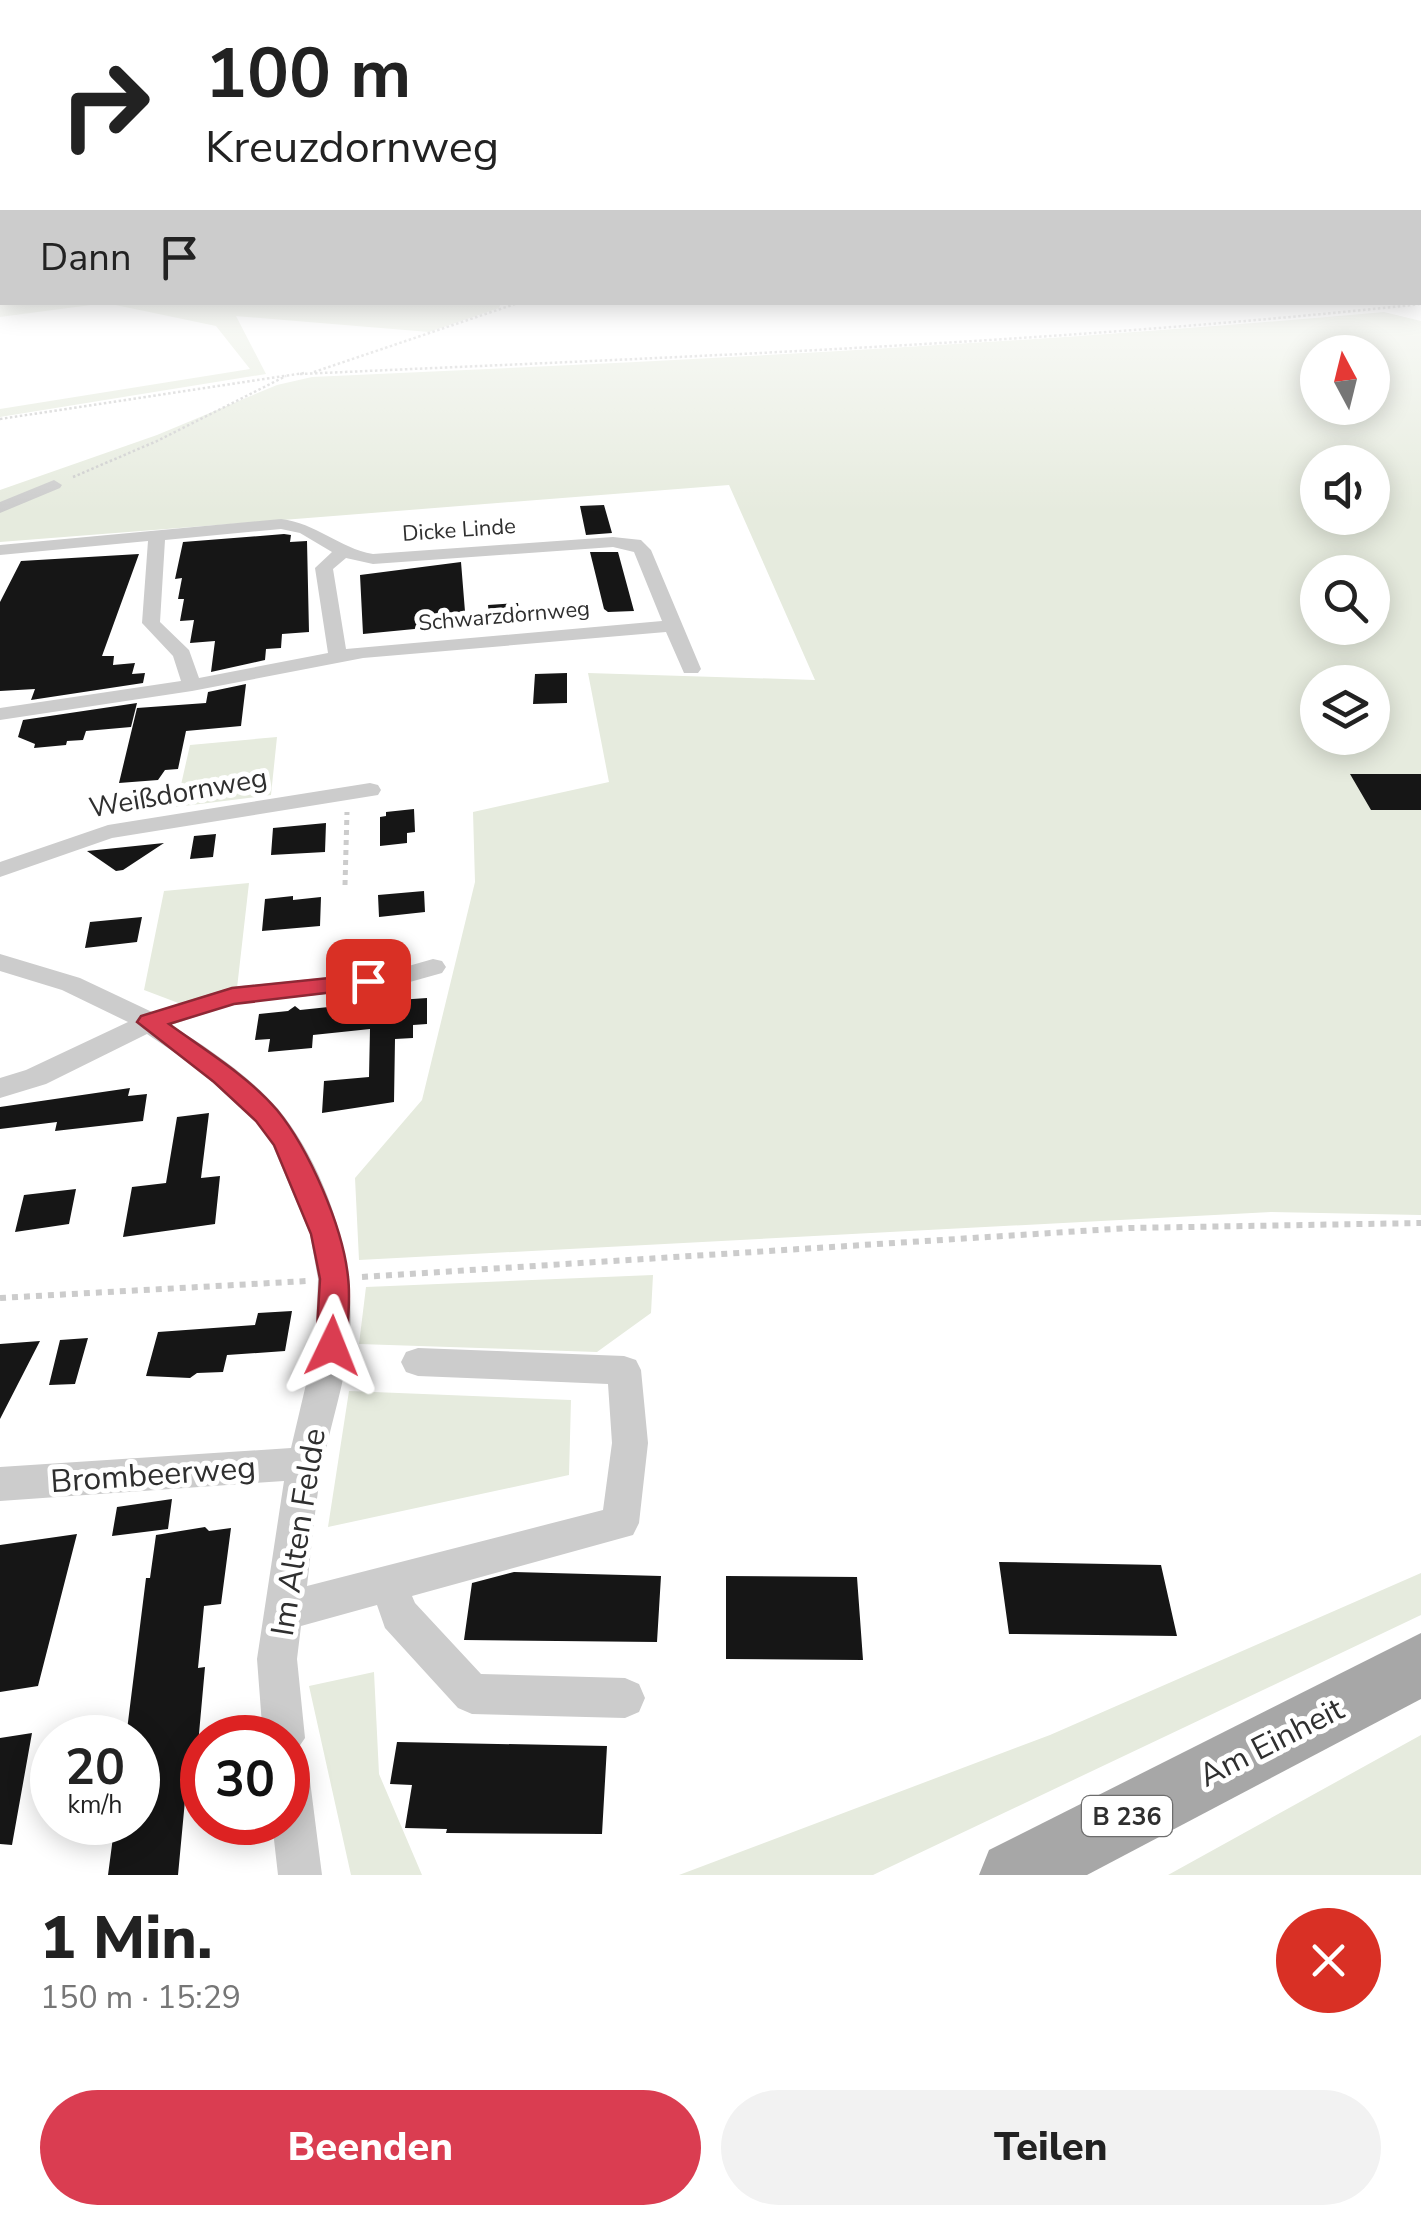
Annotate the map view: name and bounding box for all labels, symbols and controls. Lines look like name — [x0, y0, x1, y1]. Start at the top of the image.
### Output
text: 100 m — [205, 26, 411, 122]
icon: right — [40, 40, 170, 170]
text: Kreuzdornweg — [205, 117, 499, 178]
icon: arrive — [152, 230, 207, 285]
text: Dann — [40, 232, 132, 283]
north arrow — [1300, 335, 1390, 425]
map controls — [1300, 335, 1390, 755]
button: sound — [1300, 445, 1390, 535]
street label: Dicke Linde — [401, 511, 517, 549]
button: search — [1300, 555, 1390, 645]
street label: Schwarzdornweg — [417, 594, 591, 638]
button: layers — [1300, 665, 1390, 755]
street label: Weißdornweg — [86, 759, 270, 827]
pin — [326, 939, 411, 1024]
icon: arrive — [341, 954, 396, 1009]
position arrow — [280, 1294, 384, 1398]
street label: Im Alten Felde — [261, 1425, 336, 1639]
street label: Brombeerweg — [49, 1446, 257, 1503]
street label: Am Einheit — [1192, 1687, 1352, 1797]
speed limit sign: 30 — [180, 1715, 310, 1845]
text: 20 — [65, 1733, 125, 1802]
text: km/h — [67, 1788, 123, 1822]
road number: B 236 — [1082, 1796, 1172, 1836]
text: 1 Min. — [40, 1897, 213, 1979]
button: close — [1276, 1908, 1381, 2013]
text: 150 m · 15:29 — [40, 1976, 241, 2019]
button: Beenden — [40, 2090, 701, 2205]
button: Teilen — [721, 2090, 1381, 2205]

